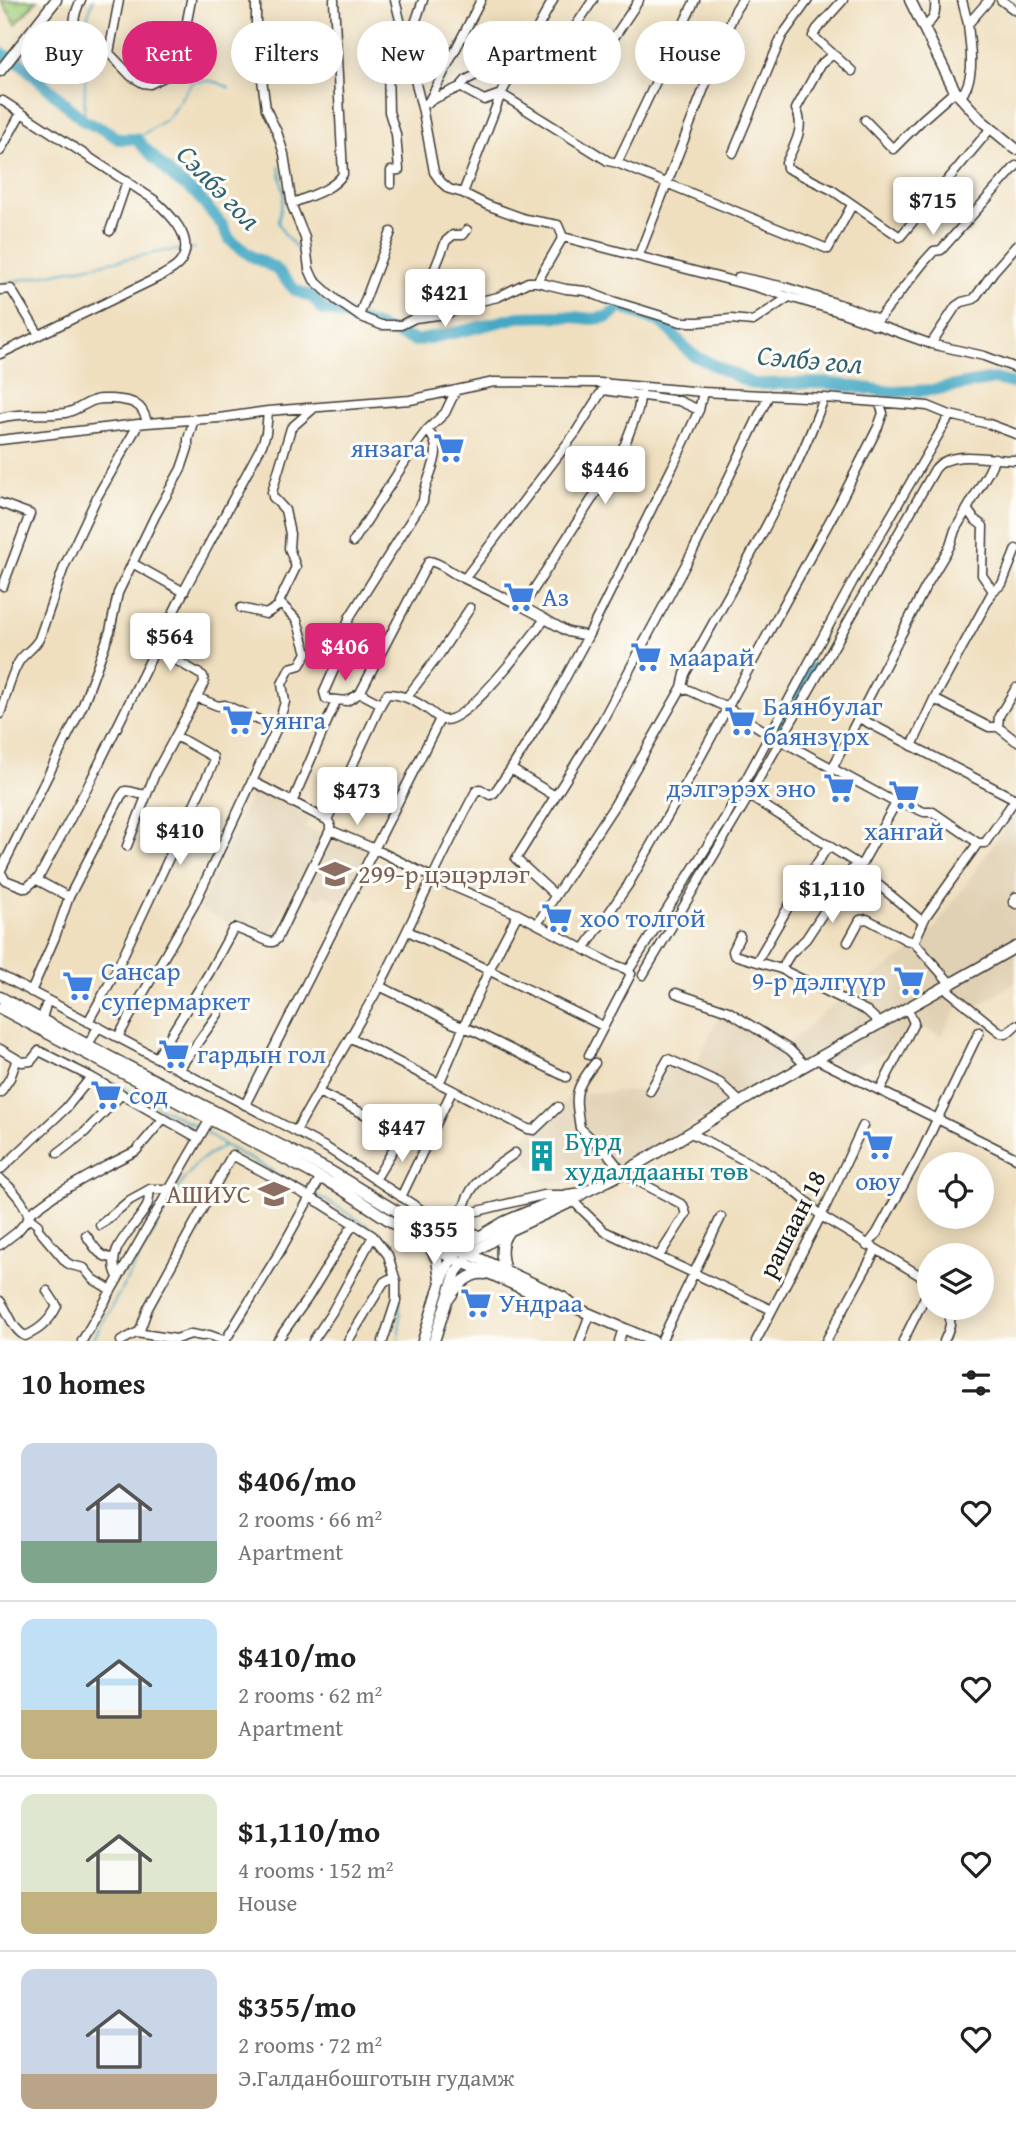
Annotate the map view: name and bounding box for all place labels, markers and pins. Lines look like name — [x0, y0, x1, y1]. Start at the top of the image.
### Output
pin: $715 — [892, 177, 974, 237]
pin: $421 — [404, 270, 486, 329]
place label: янзага — [350, 428, 427, 467]
supermarket icon: янзага — [432, 431, 466, 465]
pin: $446 — [564, 447, 646, 506]
place label: Аз — [542, 577, 569, 616]
supermarket icon: Аз — [502, 580, 536, 614]
pin: $564 — [129, 614, 211, 673]
pin: $406 — [304, 624, 386, 683]
place label: маарай — [669, 637, 754, 676]
supermarket icon: маарай — [629, 640, 663, 674]
place label: Баянбулаг баянзүрх — [763, 686, 883, 755]
place label: уянга — [260, 700, 326, 739]
supermarket icon: уянга — [221, 703, 255, 737]
supermarket icon: Баянбулаг баянзүрх — [723, 704, 757, 738]
pin: $473 — [316, 768, 398, 827]
place label: дэлгэрэх эно — [666, 768, 816, 807]
supermarket icon: дэлгэрэх эно — [822, 771, 856, 805]
supermarket icon: хангай — [887, 778, 921, 812]
pin: $410 — [139, 808, 221, 867]
place label: хангай — [864, 811, 944, 850]
place label: 299-р цэцэрлэг — [358, 854, 530, 893]
school or university icon: 299-р цэцэрлэг — [318, 857, 352, 891]
pin: $1,110 — [775, 866, 889, 925]
place label: хоо толгой — [580, 898, 705, 937]
supermarket icon: хоо толгой — [540, 901, 574, 935]
place label: Сансар супермаркет — [101, 951, 250, 1020]
place label: 9-р дэлгүүр — [752, 961, 886, 1000]
supermarket icon: 9-р дэлгүүр — [892, 964, 926, 998]
supermarket icon: Сансар супермаркет — [61, 969, 95, 1003]
place label: гардын гол — [197, 1034, 326, 1073]
supermarket icon: гардын гол — [157, 1037, 191, 1071]
place label: сод — [129, 1075, 168, 1114]
supermarket icon: сод — [89, 1078, 123, 1112]
pin: $447 — [361, 1104, 443, 1164]
place label: Бүрд худалдааны төв — [565, 1121, 749, 1190]
supermarket icon: оюу — [861, 1128, 895, 1162]
building icon: Бүрд худалдааны төв — [525, 1139, 559, 1173]
place label: оюу — [855, 1161, 901, 1200]
place label: АШИУС — [166, 1174, 251, 1213]
school or university icon: АШИУС — [257, 1177, 291, 1211]
pin: $355 — [393, 1206, 475, 1266]
place label: Ундраа — [499, 1283, 583, 1322]
supermarket icon: Ундраа — [459, 1286, 493, 1320]

